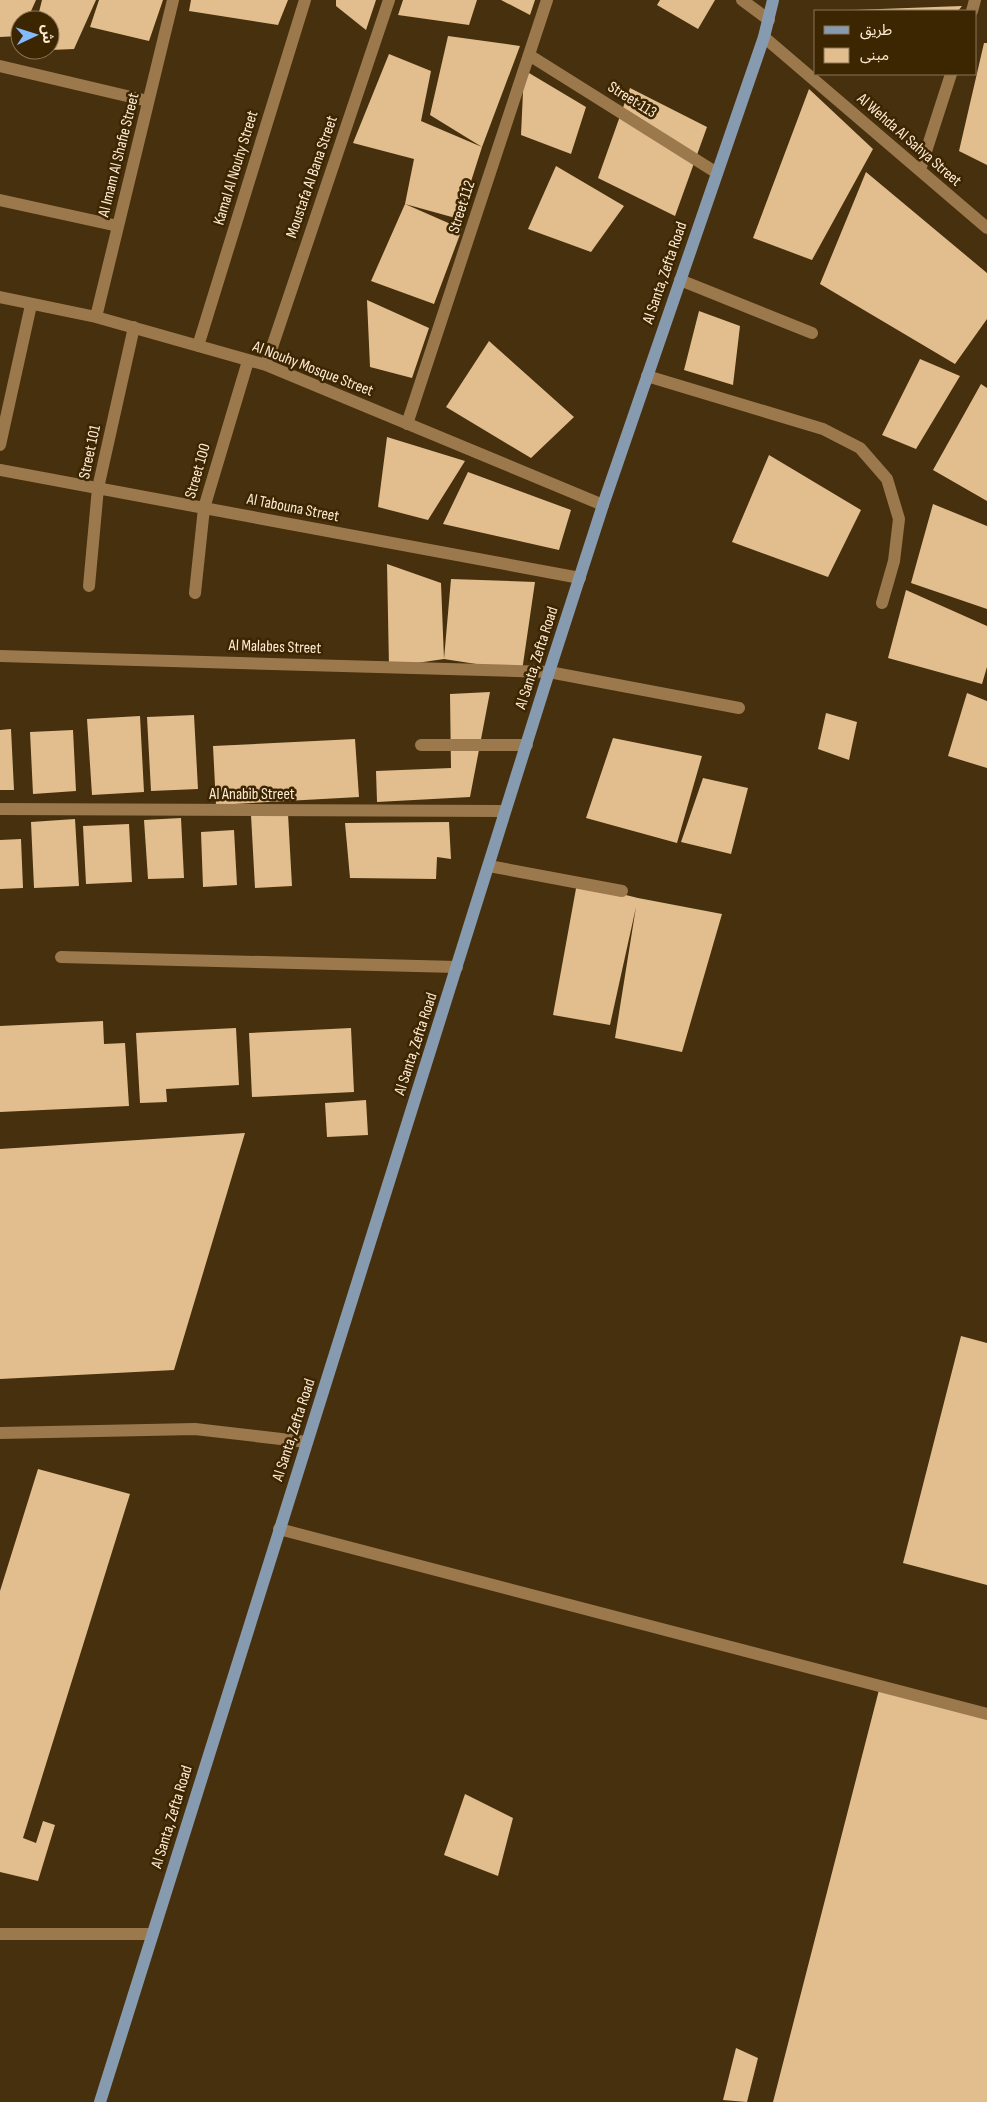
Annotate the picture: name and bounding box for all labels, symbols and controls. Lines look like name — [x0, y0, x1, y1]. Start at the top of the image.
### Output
north arrow — [10, 10, 60, 60]
legend — [814, 10, 977, 75]
text: طريق — [860, 21, 892, 40]
text: ش — [38, 24, 57, 44]
text: مبنى — [860, 46, 889, 65]
street label: Street 113 — [604, 78, 660, 122]
street label: Al Wehda Al Sahya Street — [852, 89, 965, 191]
street label: Al Imam Al Shafie Street — [94, 91, 144, 220]
street label: Kamal Al Nouhy Street — [210, 108, 262, 227]
street label: Moustafa Al Bana Street — [282, 113, 342, 241]
street label: Street 112 — [445, 178, 479, 236]
street label: Al Santa, Zefta Road — [638, 220, 691, 327]
street label: Al Nouhy Mosque Street — [249, 337, 376, 401]
street label: Street 101 — [75, 423, 105, 481]
street label: Street 100 — [181, 441, 215, 501]
street label: Al Tabouna Street — [244, 490, 341, 526]
street label: Al Santa, Zefta Road — [511, 604, 563, 713]
street label: Al Malabes Street — [227, 636, 322, 658]
street label: Al Anabib Street — [208, 785, 295, 804]
street label: Al Santa, Zefta Road — [390, 990, 442, 1099]
street label: Al Santa, Zefta Road — [268, 1376, 320, 1485]
street label: Al Santa, Zefta Road — [147, 1763, 197, 1872]

